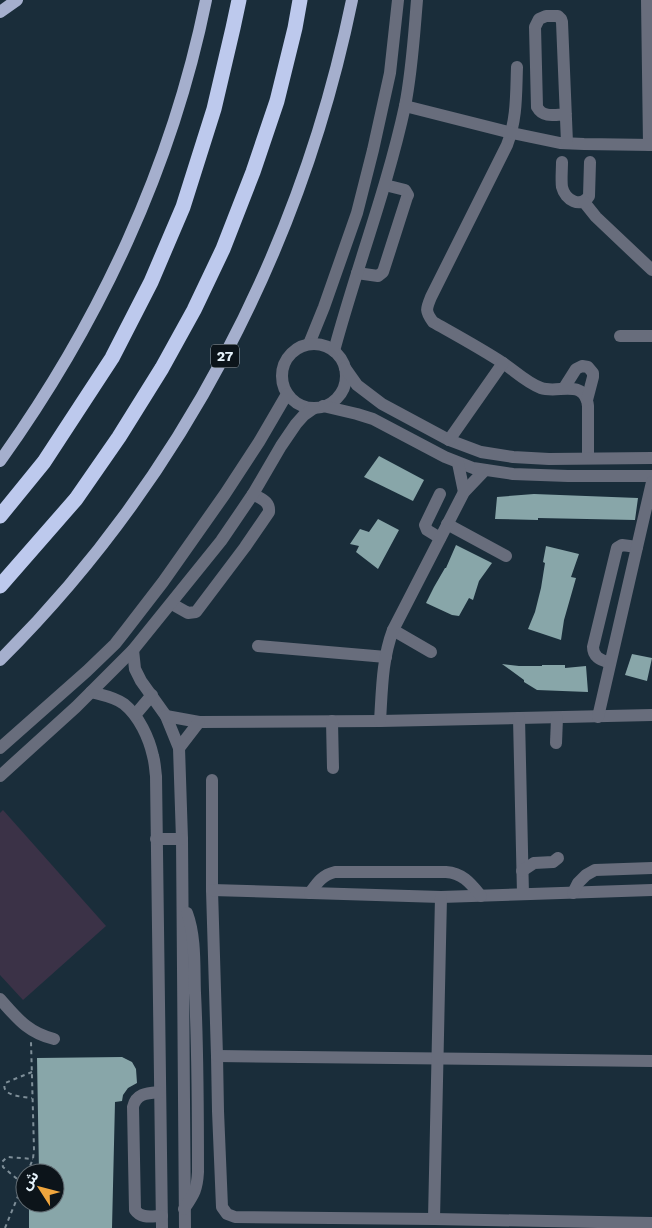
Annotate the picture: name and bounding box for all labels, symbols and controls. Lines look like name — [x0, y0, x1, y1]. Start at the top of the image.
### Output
road number: 27 — [211, 344, 239, 368]
north arrow — [15, 1163, 65, 1213]
text: ش — [17, 1168, 42, 1193]

